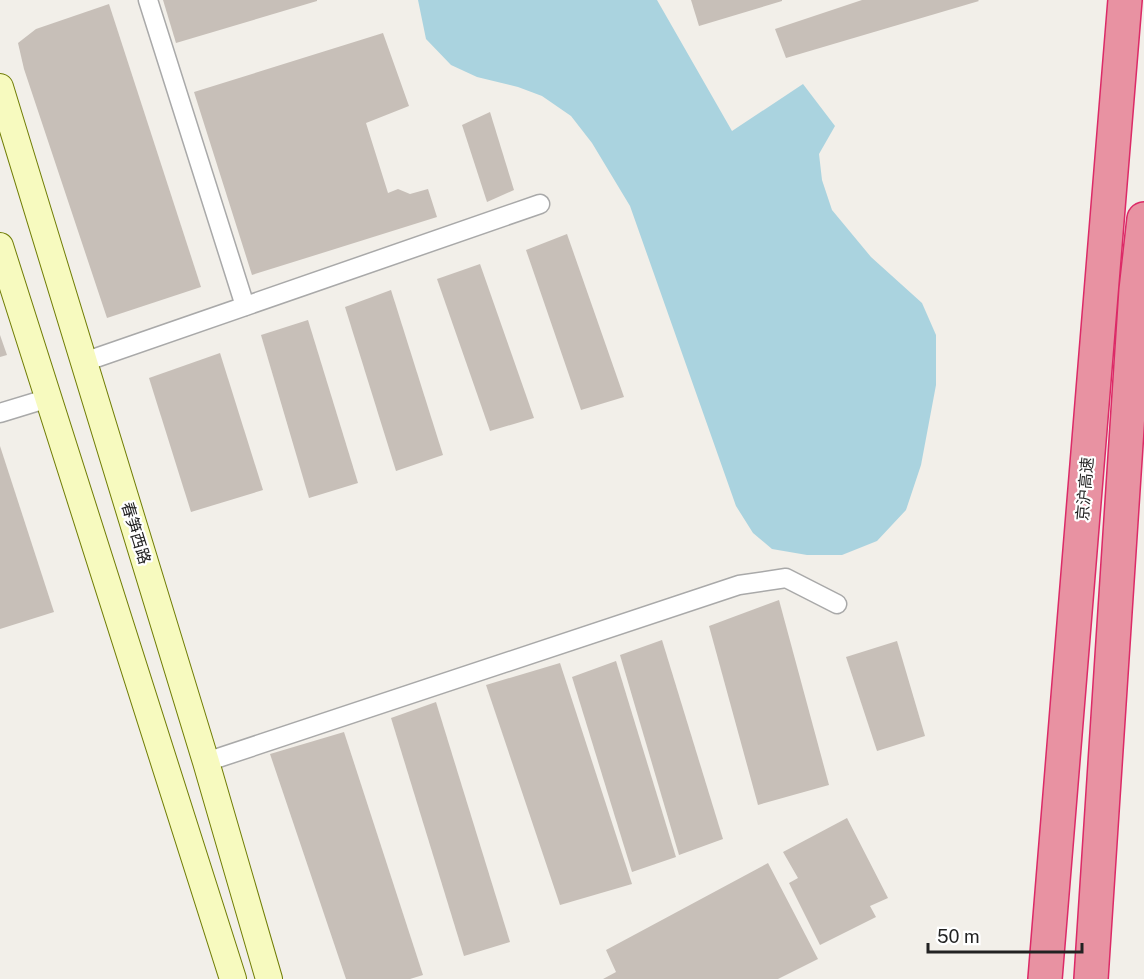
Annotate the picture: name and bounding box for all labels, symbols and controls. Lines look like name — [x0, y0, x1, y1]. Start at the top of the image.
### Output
street label: 京沪高速 — [1073, 456, 1097, 522]
street label: 春笋西路 — [118, 500, 154, 566]
scale bar — [928, 916, 1082, 954]
text: 50 m — [937, 926, 980, 947]

